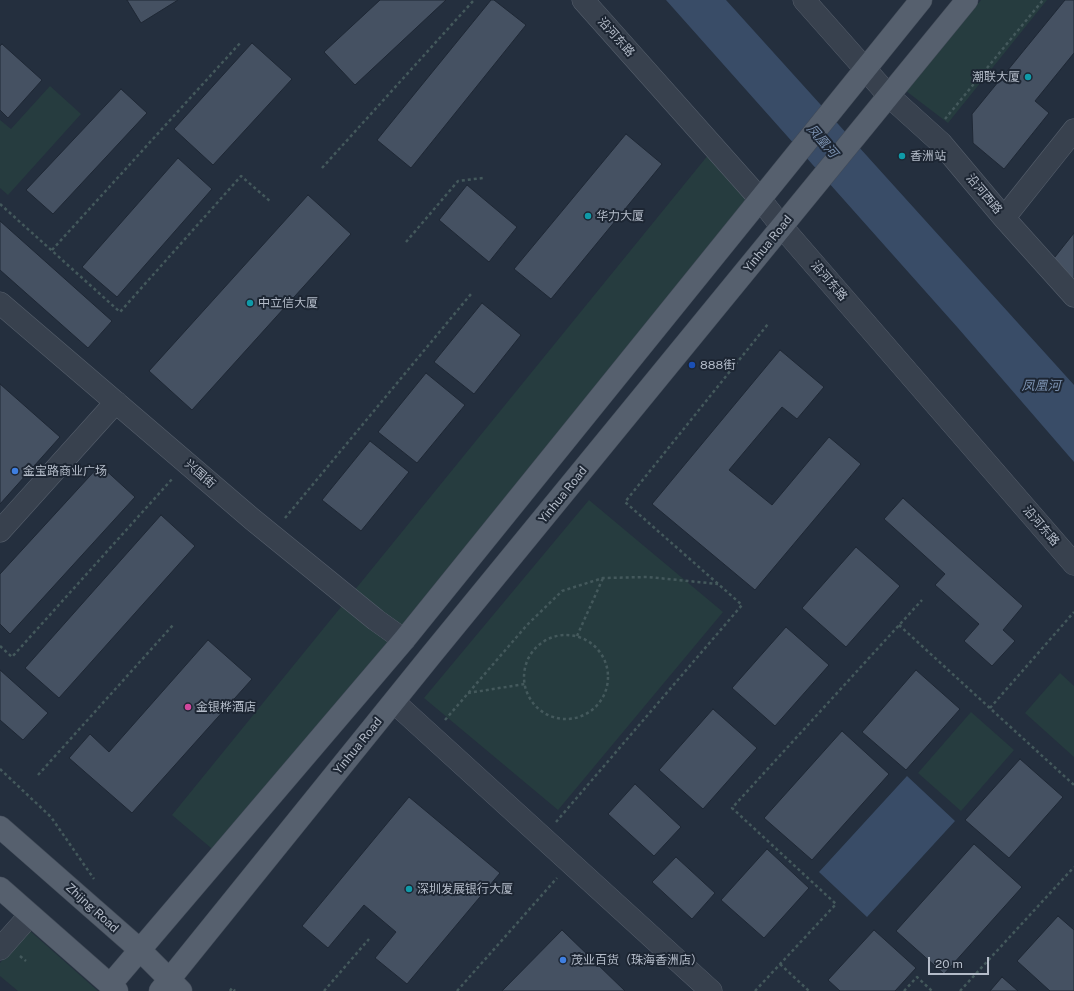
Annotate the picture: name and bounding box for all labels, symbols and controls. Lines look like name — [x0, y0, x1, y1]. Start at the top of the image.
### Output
street label: 沿河东路 — [595, 14, 637, 60]
place label: 潮联大厦 — [972, 70, 1020, 84]
marker: 潮联大厦 — [1023, 72, 1033, 82]
water label: 凤凰河 — [803, 121, 841, 161]
place label: 香洲站 — [910, 149, 946, 163]
marker: 香洲站 — [897, 151, 907, 161]
street label: 沿河西路 — [963, 171, 1005, 217]
place label: 华力大厦 — [596, 209, 644, 223]
marker: 华力大厦 — [583, 211, 593, 221]
street label: Yinhua Road — [741, 213, 795, 275]
street label: 沿河东路 — [808, 258, 850, 304]
place label: 中立信大厦 — [258, 296, 318, 310]
marker: 中立信大厦 — [245, 298, 255, 308]
place label: 888街 — [700, 358, 735, 372]
marker: 888街 — [687, 360, 697, 370]
water label: 凤凰河 — [1022, 378, 1060, 394]
street label: 兴国街 — [182, 457, 218, 491]
place label: 金宝路商业广场 — [23, 464, 107, 478]
street label: Yinhua Road — [536, 464, 590, 526]
marker: 金宝路商业广场 — [10, 466, 20, 476]
street label: 沿河东路 — [1020, 503, 1062, 549]
place label: 金银桦酒店 — [196, 700, 256, 714]
marker: 金银桦酒店 — [183, 702, 193, 712]
street label: Yinhua Road — [331, 715, 385, 777]
street label: Zhijng Road — [63, 880, 121, 936]
place label: 深圳发展银行大厦 — [417, 882, 513, 896]
marker: 深圳发展银行大厦 — [404, 884, 414, 894]
scale bar — [930, 949, 991, 975]
place label: 茂业百货（珠海香洲店） — [571, 953, 703, 967]
marker: 茂业百货（珠海香洲店） — [558, 955, 568, 965]
text: 20 m — [935, 957, 963, 971]

